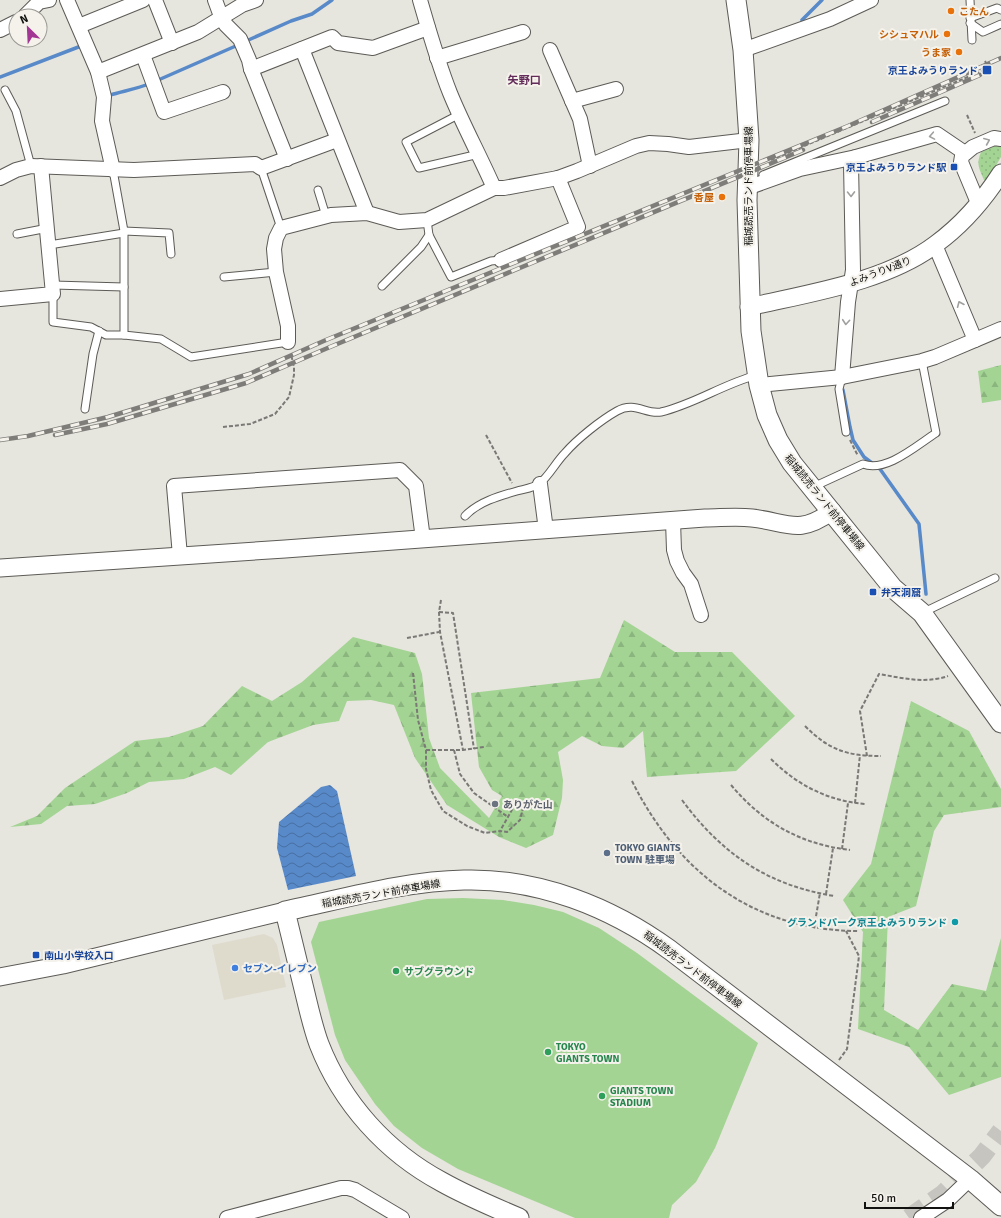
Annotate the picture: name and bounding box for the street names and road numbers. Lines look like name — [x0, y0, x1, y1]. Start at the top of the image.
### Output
street label: 稲城読売ランド前停車場線 — [743, 126, 755, 246]
street label: よみうりV通り — [848, 255, 913, 289]
street label: 稲城読売ランド前停車場線 — [782, 452, 867, 553]
street label: 稲城読売ランド前停車場線 — [321, 878, 441, 910]
street label: 稲城読売ランド前停車場線 — [641, 929, 744, 1011]

